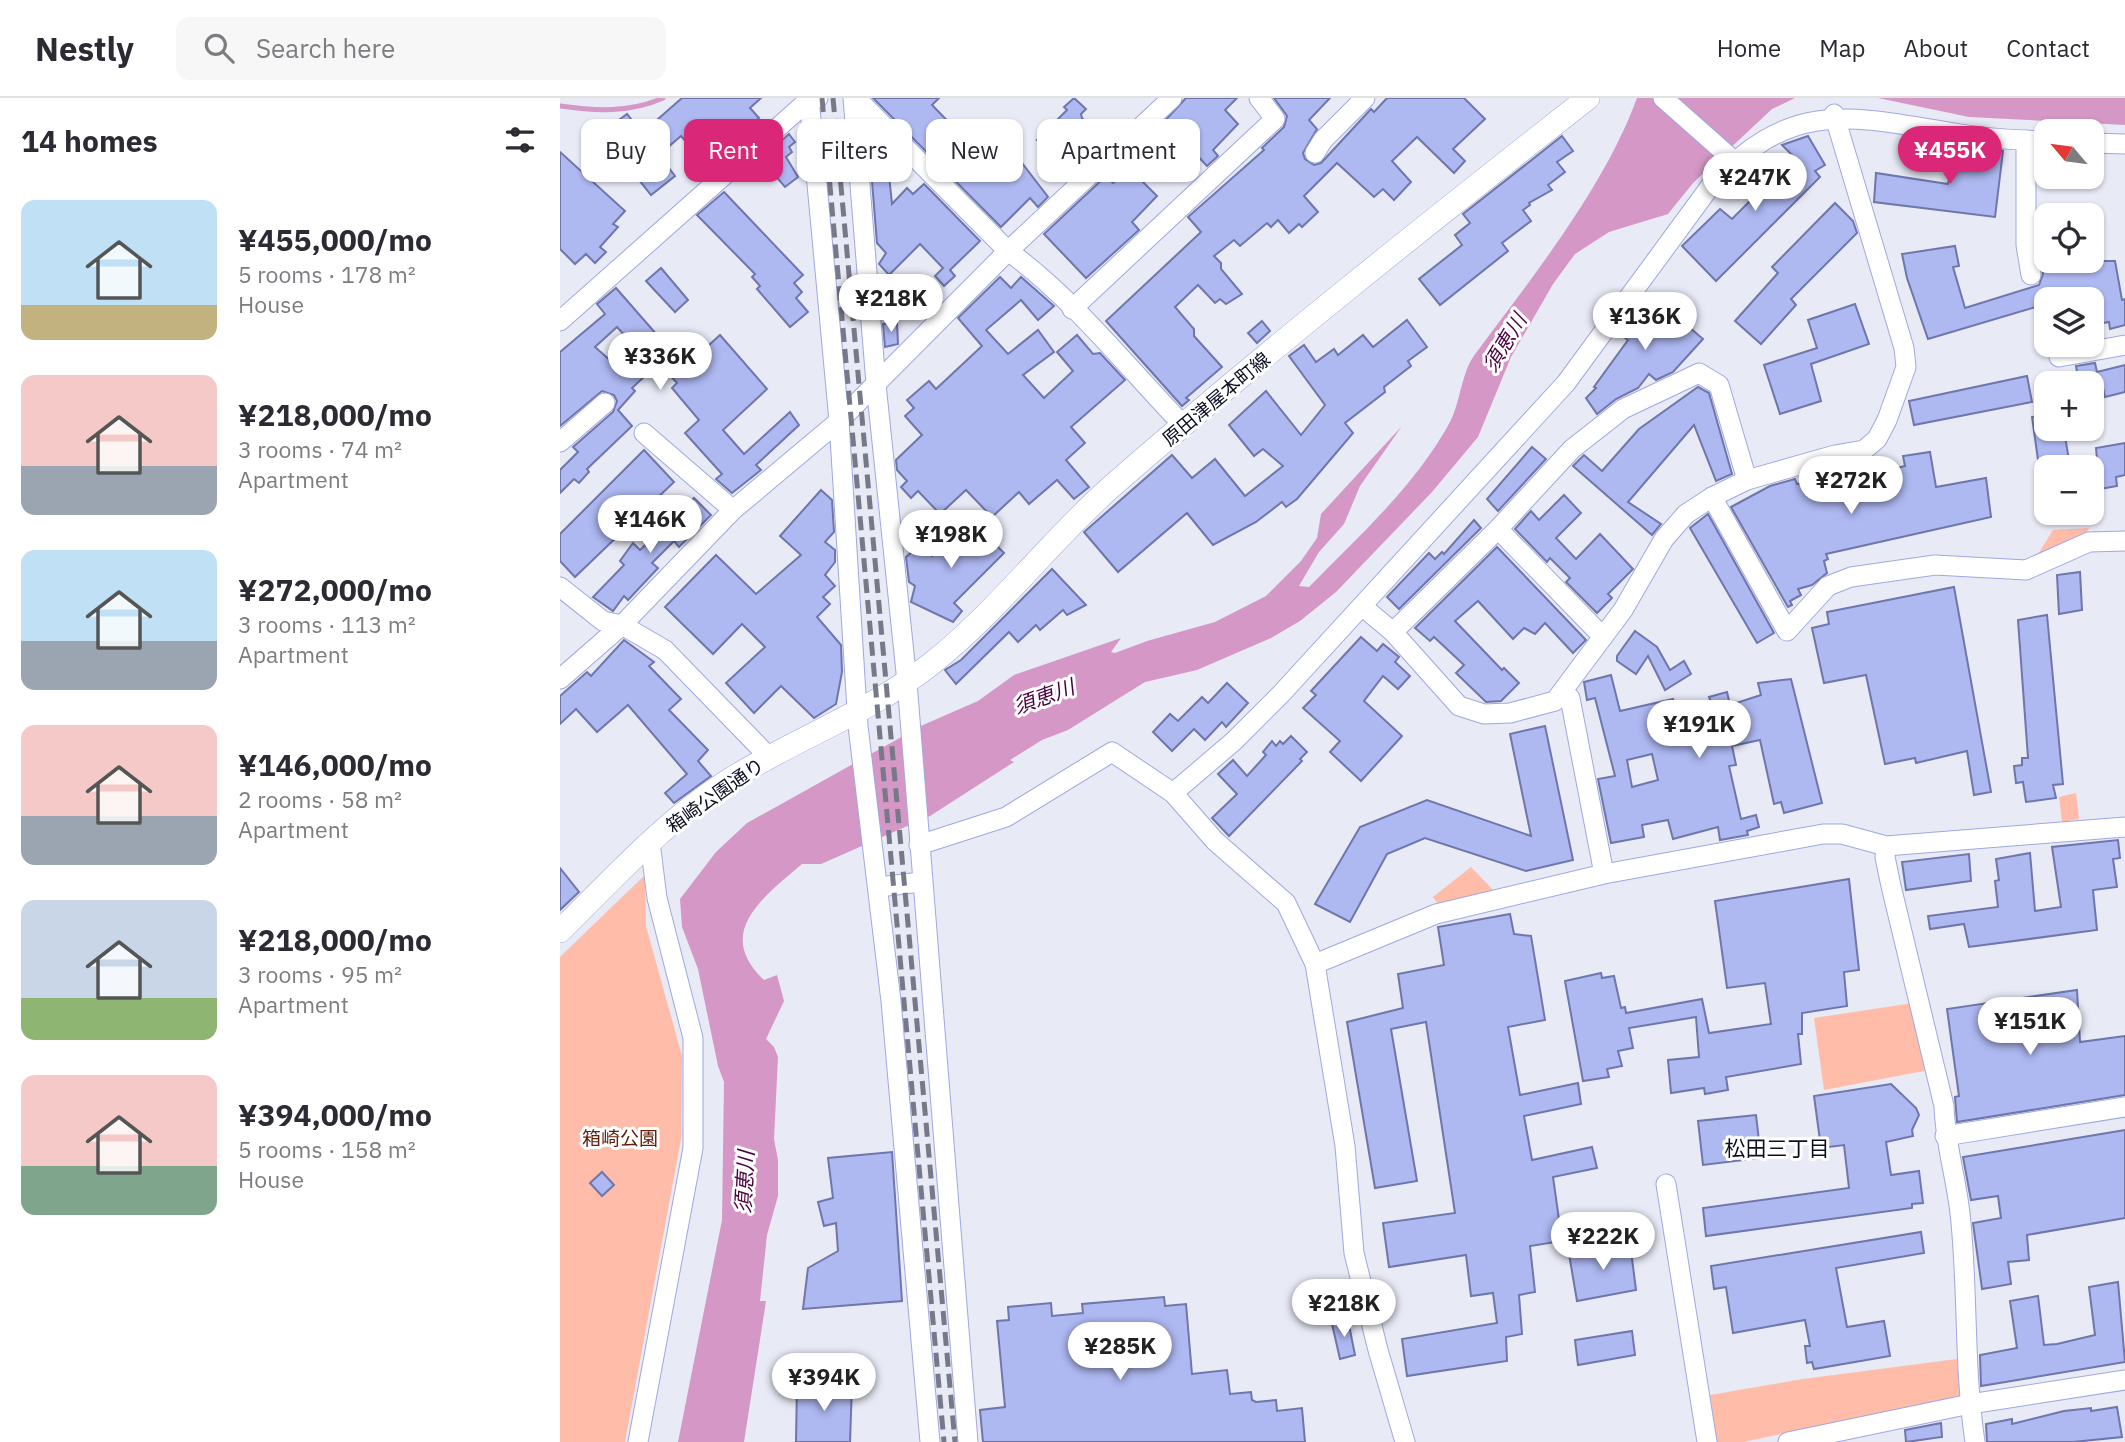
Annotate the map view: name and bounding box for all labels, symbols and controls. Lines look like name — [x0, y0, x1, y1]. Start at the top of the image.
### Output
search box — [176, 17, 666, 80]
text: Nestly — [35, 27, 134, 70]
icon: search — [200, 29, 238, 67]
text: Search here — [256, 31, 395, 65]
text: Home — [1717, 32, 1781, 64]
text: Map — [1819, 32, 1865, 64]
text: About — [1903, 32, 1968, 64]
text: Contact — [2006, 32, 2090, 64]
chip: Buy — [581, 119, 670, 182]
chip: Rent — [684, 119, 783, 182]
chip: Filters — [797, 119, 912, 182]
chip: New — [926, 119, 1023, 182]
chip: Apartment — [1037, 119, 1200, 182]
north arrow — [2034, 119, 2104, 189]
map controls — [2034, 119, 2104, 525]
text: 14 homes — [21, 121, 158, 160]
icon: filters — [501, 121, 539, 159]
pin: ¥455K — [1901, 126, 1999, 186]
text: ¥455K — [1914, 134, 1986, 164]
pin: ¥247K — [1706, 153, 1804, 213]
text: ¥247K — [1719, 161, 1791, 191]
button: locate — [2034, 203, 2104, 273]
text: ¥455,000/mo — [238, 220, 432, 259]
icon: home — [77, 228, 161, 312]
text: 5 rooms · 178 m² — [238, 259, 416, 289]
pin: ¥218K — [842, 274, 940, 334]
text: ¥218K — [855, 282, 927, 312]
button: layers — [2034, 287, 2104, 357]
text: House — [238, 289, 304, 319]
pin: ¥136K — [1596, 292, 1694, 352]
text: ¥136K — [1609, 300, 1681, 330]
water label: 須恵川 — [1476, 307, 1533, 377]
pin: ¥336K — [611, 332, 709, 392]
text: ¥336K — [624, 340, 696, 370]
street label: 原田津屋本町線 — [1157, 347, 1275, 451]
button: + — [2034, 371, 2104, 441]
text: ¥218,000/mo — [238, 395, 432, 434]
icon: home — [77, 403, 161, 487]
text: 3 rooms · 74 m² — [238, 434, 402, 464]
button: − — [2034, 455, 2104, 525]
pin: ¥272K — [1802, 456, 1900, 516]
text: Apartment — [238, 464, 349, 494]
text: ¥272K — [1815, 464, 1887, 494]
pin: ¥146K — [601, 496, 699, 555]
text: ¥146K — [614, 503, 686, 533]
pin: ¥198K — [902, 510, 1000, 570]
text: ¥198K — [915, 518, 987, 548]
text: ¥272,000/mo — [238, 570, 432, 609]
icon: home — [77, 578, 161, 662]
text: 3 rooms · 113 m² — [238, 609, 416, 639]
text: Apartment — [238, 639, 349, 669]
water label: 須恵川 — [1009, 671, 1080, 720]
pin: ¥191K — [1650, 700, 1748, 760]
text: ¥191K — [1663, 708, 1735, 738]
text: ¥146,000/mo — [238, 745, 432, 784]
street label: 箱崎公園通り — [661, 752, 769, 838]
icon: home — [77, 753, 161, 837]
text: 2 rooms · 58 m² — [238, 784, 402, 814]
text: Apartment — [238, 814, 349, 844]
text: ¥218,000/mo — [238, 920, 432, 959]
icon: home — [77, 928, 161, 1012]
text: 3 rooms · 95 m² — [238, 959, 402, 989]
text: Apartment — [238, 989, 349, 1019]
pin: ¥151K — [1981, 998, 2079, 1057]
text: ¥151K — [1994, 1005, 2066, 1035]
text: ¥394,000/mo — [238, 1095, 432, 1134]
icon: home — [77, 1103, 161, 1187]
park label: 箱崎公園 — [582, 1126, 658, 1150]
text: 5 rooms · 158 m² — [238, 1134, 416, 1164]
district label: 松田三丁目 — [1725, 1134, 1830, 1162]
water label: 須恵川 — [728, 1148, 760, 1214]
text: House — [238, 1164, 304, 1194]
pin: ¥222K — [1554, 1212, 1652, 1272]
text: ¥222K — [1567, 1220, 1639, 1250]
pin: ¥218K — [1295, 1280, 1393, 1339]
text: ¥218K — [1308, 1287, 1380, 1317]
pin: ¥285K — [1071, 1322, 1169, 1382]
text: ¥285K — [1084, 1330, 1156, 1360]
pin: ¥394K — [775, 1354, 873, 1413]
text: ¥394K — [788, 1361, 860, 1391]

